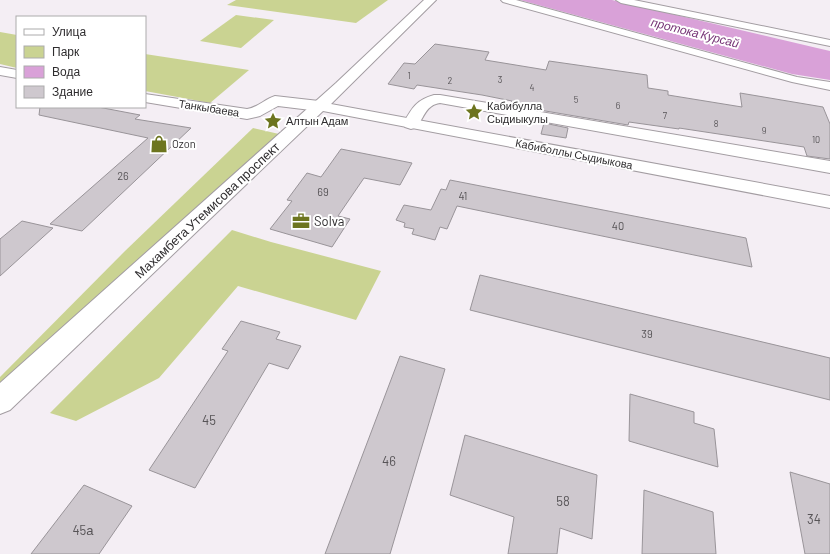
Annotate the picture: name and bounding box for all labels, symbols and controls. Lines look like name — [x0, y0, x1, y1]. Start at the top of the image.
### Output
water label: протока Курсай — [650, 14, 741, 51]
legend — [16, 16, 146, 108]
text: Улица — [52, 24, 86, 39]
text: Парк — [52, 44, 80, 59]
text: Вода — [52, 64, 80, 79]
house number: 1 — [407, 70, 411, 81]
house number: 3 — [498, 74, 503, 85]
house number: 2 — [448, 75, 453, 86]
house number: 4 — [530, 82, 535, 93]
text: Здание — [52, 84, 93, 99]
house number: 5 — [574, 94, 579, 105]
street label: Танкыбаева — [178, 96, 241, 119]
place label: Кабибулла Сыдиыкулы — [487, 99, 548, 125]
house number: 6 — [616, 100, 621, 111]
place icon: Кабибулла Сыдиыкулы — [464, 102, 484, 122]
house number: 7 — [663, 110, 668, 121]
place icon: Алтын Адам — [263, 111, 283, 131]
place label: Алтын Адам — [286, 114, 348, 127]
house number: 8 — [714, 118, 719, 129]
house number: 9 — [762, 125, 767, 136]
shop icon: Ozon — [149, 134, 169, 154]
house number: 10 — [812, 134, 820, 145]
street label: Кабиболлы Сыдиыкова — [514, 136, 635, 171]
place label: Ozon — [172, 137, 196, 150]
street label: Махамбета Утемисова проспект — [131, 139, 283, 281]
house number: 26 — [117, 169, 129, 182]
house number: 69 — [317, 185, 329, 198]
house number: 41 — [459, 189, 467, 202]
office icon: Solva — [291, 211, 311, 231]
place label: Solva — [314, 213, 344, 229]
house number: 40 — [612, 219, 624, 232]
house number: 39 — [641, 327, 653, 340]
house number: 45 — [202, 412, 216, 428]
house number: 46 — [382, 453, 396, 469]
house number: 58 — [556, 493, 570, 509]
house number: 34 — [807, 511, 821, 527]
house number: 45а — [72, 522, 94, 538]

